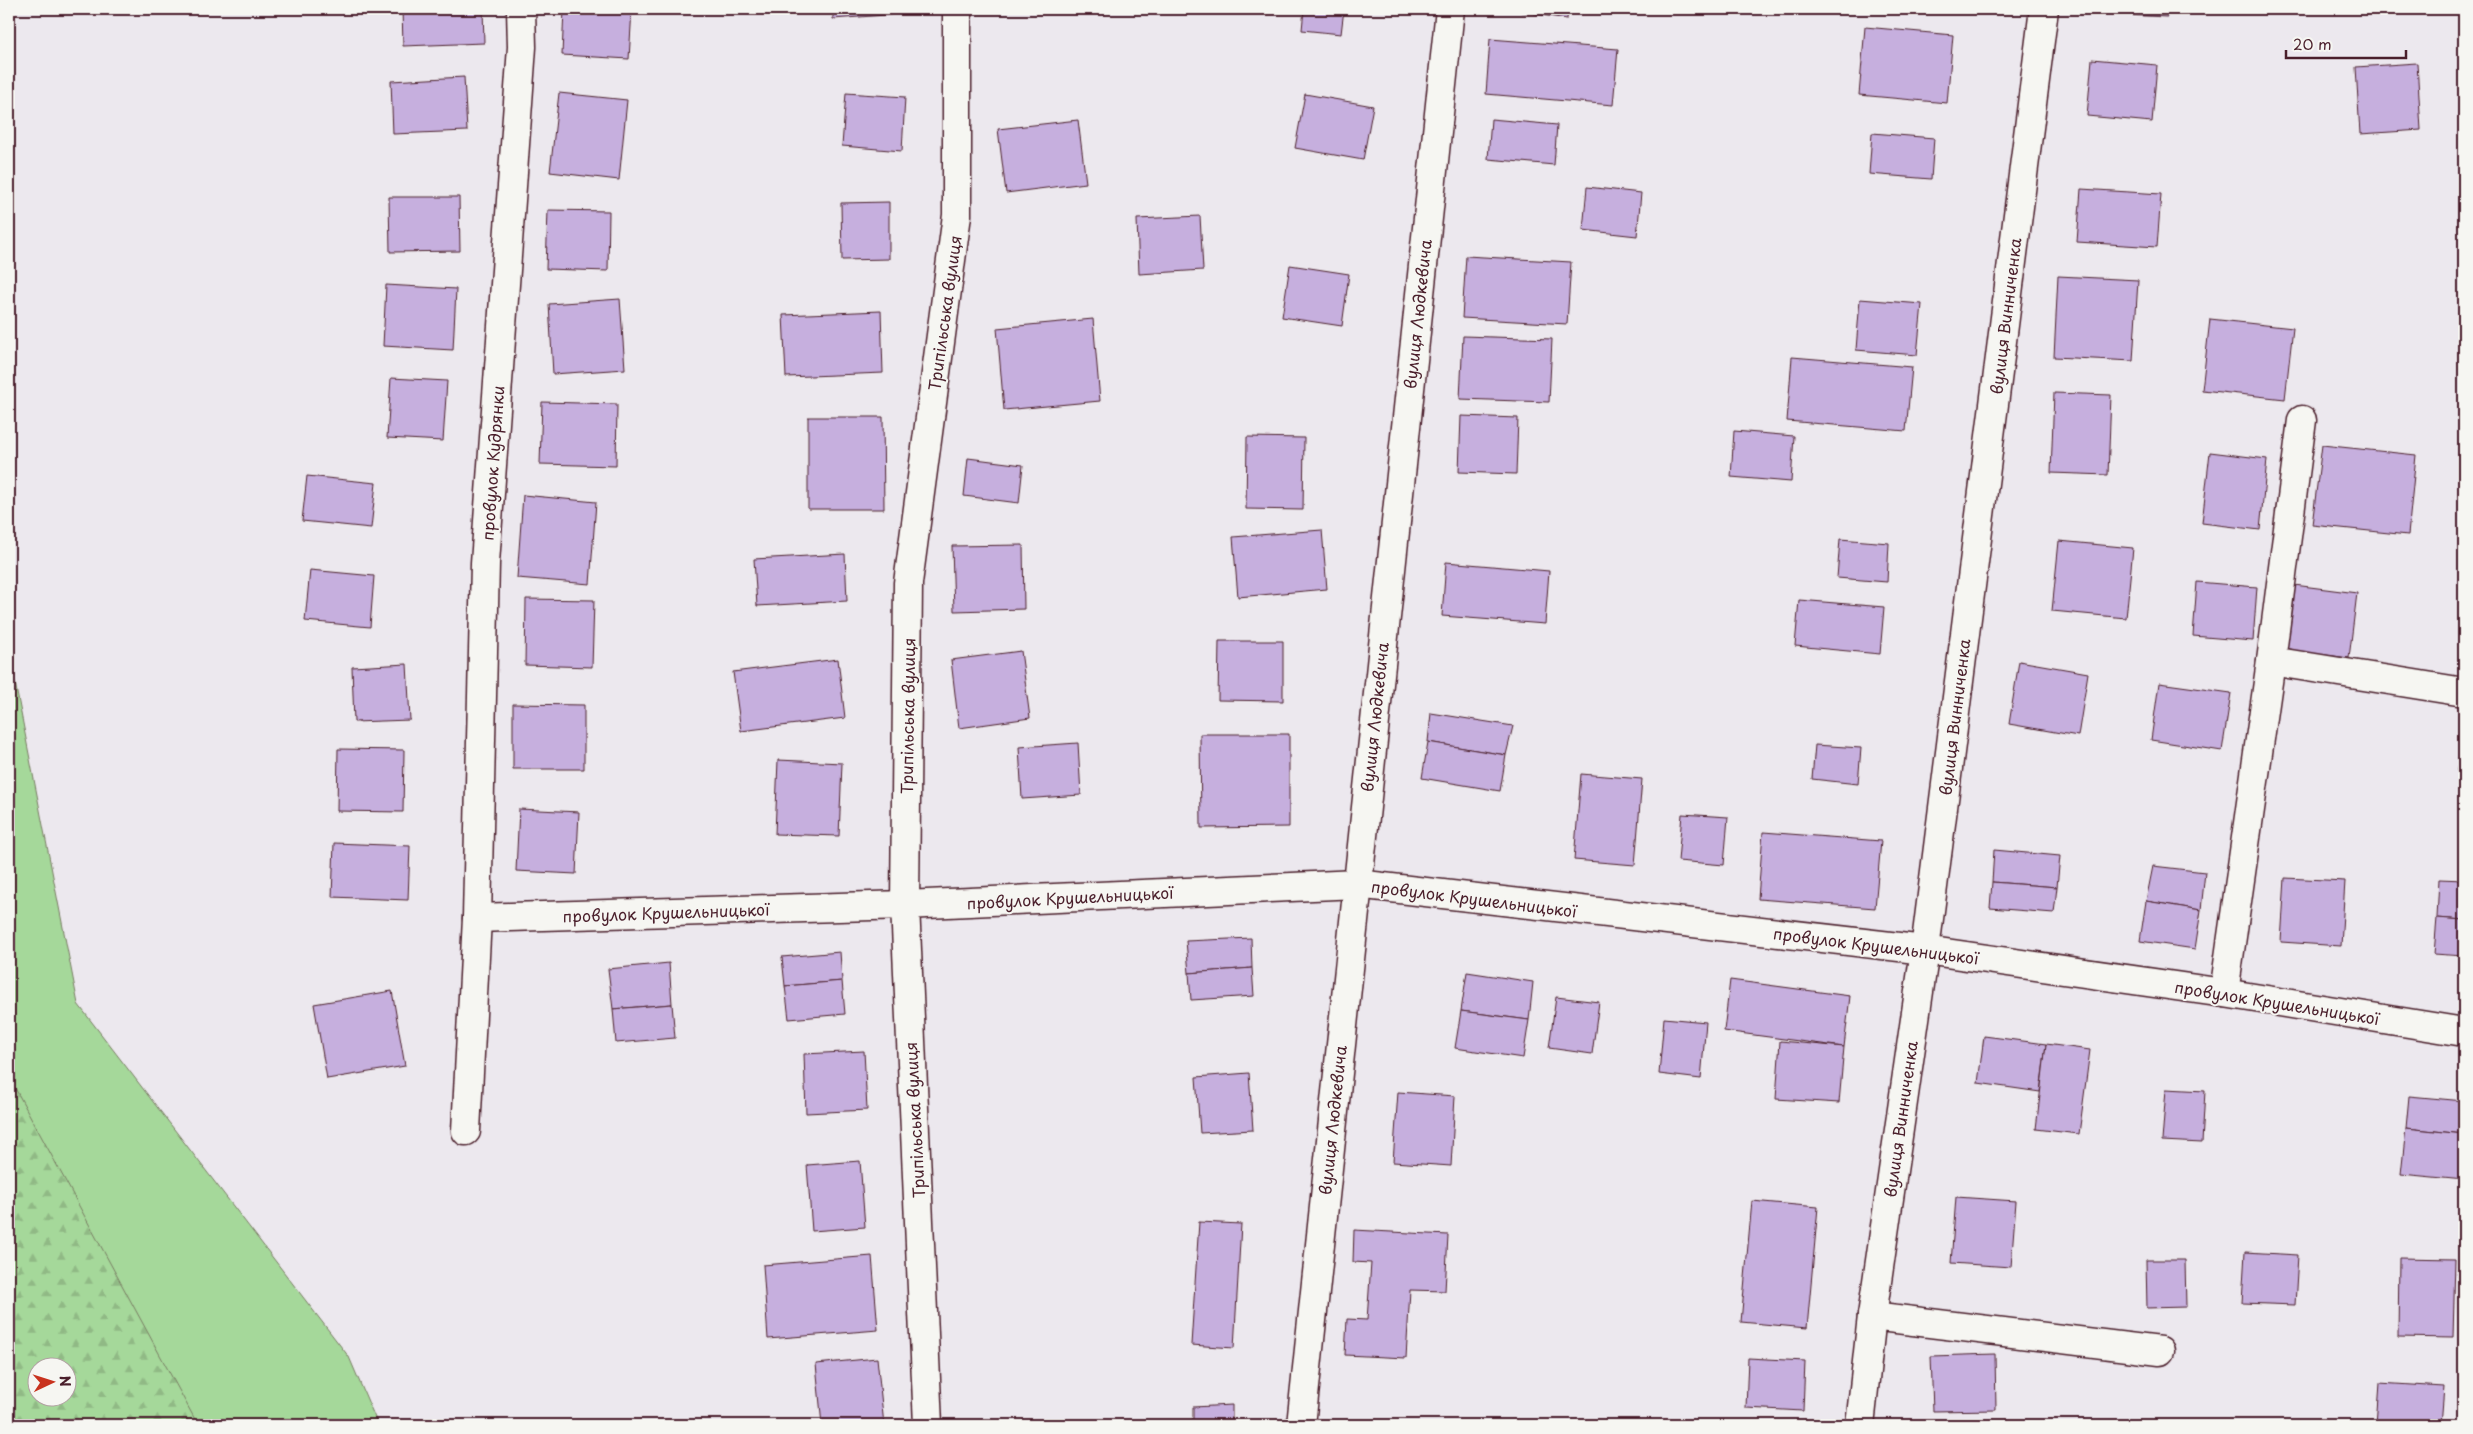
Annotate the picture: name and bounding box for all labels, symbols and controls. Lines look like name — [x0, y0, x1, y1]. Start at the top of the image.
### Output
scale bar — [2286, 28, 2406, 60]
text: 20 m — [2293, 32, 2332, 55]
street label: Трипільська вулиця — [921, 234, 967, 392]
street label: вулиця Винниченка — [1983, 236, 2027, 396]
street label: вулиця Людкевича — [1397, 238, 1437, 390]
street label: провулок Кудрянки — [475, 385, 509, 541]
street label: вулиця Винниченка — [1932, 637, 1976, 797]
street label: Трипільська вулиця — [894, 638, 920, 794]
street label: вулиця Людкевича — [1354, 641, 1394, 793]
street label: провулок Крушельницької — [1370, 873, 1580, 923]
street label: провулок Крушельницької — [966, 880, 1176, 914]
street label: провулок Крушельницької — [562, 896, 771, 928]
street label: провулок Крушельницької — [1772, 920, 1982, 970]
street label: провулок Крушельницької — [2173, 974, 2383, 1030]
street label: вулиця Винниченка — [1877, 1039, 1923, 1199]
street label: Трипільська вулиця — [898, 1041, 930, 1199]
street label: вулиця Людкевича — [1312, 1044, 1352, 1196]
north arrow — [28, 1356, 78, 1406]
text: N — [55, 1375, 76, 1387]

